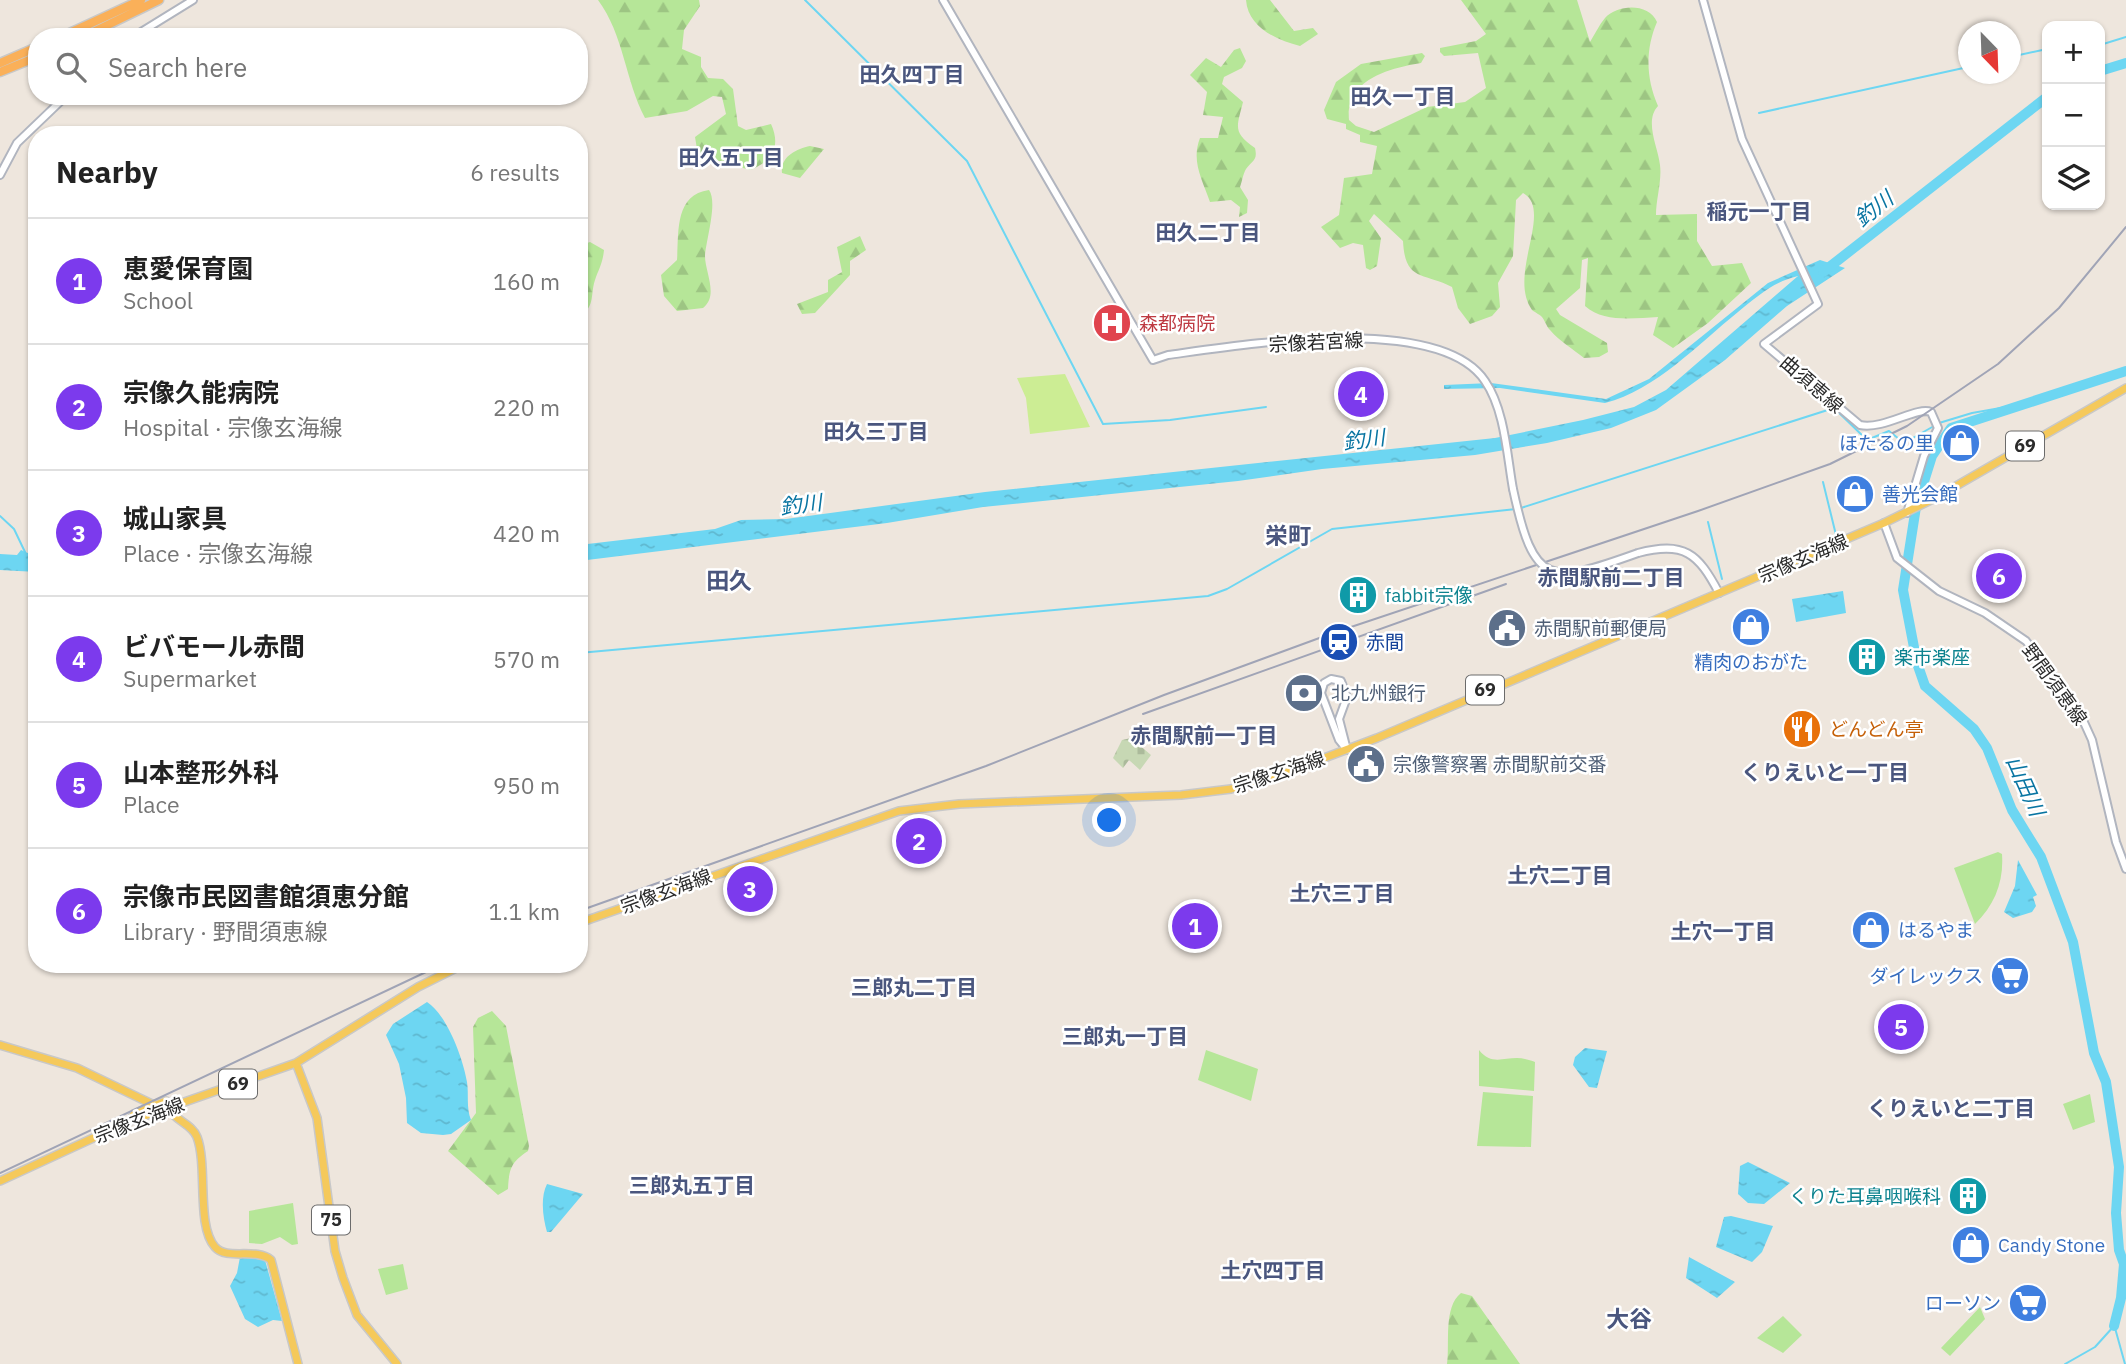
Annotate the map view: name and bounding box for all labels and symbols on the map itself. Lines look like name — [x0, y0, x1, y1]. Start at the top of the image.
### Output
north arrow — [1958, 21, 2021, 84]
district label: 田久四丁目 — [860, 60, 965, 88]
district label: 田久一丁目 — [1351, 82, 1456, 110]
district label: 田久五丁目 — [679, 143, 784, 171]
water label: 釣川 — [1848, 183, 1900, 232]
district label: 稲元一丁目 — [1707, 197, 1812, 225]
district label: 田久二丁目 — [1156, 218, 1261, 246]
hospital icon: 森都病院 — [1091, 302, 1133, 344]
place label: 森都病院 — [1139, 311, 1215, 335]
street label: 宗像若宮線 — [1268, 328, 1364, 356]
street label: 曲須恵線 — [1775, 350, 1849, 418]
pin: 4 — [1338, 368, 1384, 420]
district label: 田久三丁目 — [824, 417, 929, 445]
water label: 釣川 — [1341, 422, 1388, 455]
shop icon: ほたるの里 — [1940, 422, 1982, 464]
place label: ほたるの里 — [1839, 431, 1934, 455]
road number: 69 — [2006, 432, 2044, 461]
shop icon: 善光会館 — [1834, 473, 1876, 515]
place label: 善光会館 — [1882, 482, 1958, 506]
water label: 釣川 — [778, 487, 825, 520]
district label: 栄町 — [1265, 520, 1311, 550]
street label: 宗像玄海線 — [1755, 528, 1851, 588]
pin: 6 — [1976, 550, 2022, 602]
district label: 赤間駅前二丁目 — [1538, 563, 1685, 591]
district label: 田久 — [706, 565, 752, 595]
building icon: fabbit宗像 — [1337, 574, 1379, 616]
place label: fabbit宗像 — [1385, 583, 1473, 607]
shop icon: 精肉のおがた — [1730, 606, 1772, 648]
public building icon: 赤間駅前郵便局 — [1486, 607, 1528, 649]
place label: 赤間駅前郵便局 — [1534, 616, 1667, 640]
station icon: 赤間 — [1318, 621, 1360, 663]
place label: 赤間 — [1366, 630, 1404, 654]
building icon: 楽市楽座 — [1846, 636, 1888, 678]
street label: 野間須恵線 — [2017, 639, 2093, 729]
place label: 楽市楽座 — [1894, 645, 1970, 669]
place label: 精肉のおがた — [1694, 650, 1808, 674]
bank icon: 北九州銀行 — [1283, 672, 1325, 714]
road number: 69 — [1466, 676, 1504, 704]
place label: 北九州銀行 — [1331, 681, 1426, 705]
restaurant icon: どんどん亭 — [1781, 708, 1823, 750]
place label: どんどん亭 — [1829, 717, 1923, 741]
district label: 赤間駅前一丁目 — [1131, 721, 1278, 749]
public building icon: 宗像警察署 赤間駅前交番 — [1345, 743, 1387, 785]
street label: 宗像玄海線 — [1230, 746, 1328, 798]
water label: 山田川 — [2000, 751, 2052, 822]
place label: 宗像警察署 赤間駅前交番 — [1393, 752, 1607, 776]
district label: くりえいと一丁目 — [1741, 758, 1909, 786]
your location — [1092, 803, 1126, 837]
pin: 2 — [896, 815, 942, 867]
district label: 土穴二丁目 — [1508, 861, 1613, 889]
street label: 宗像玄海線 — [617, 863, 715, 919]
pin: 3 — [727, 863, 773, 915]
district label: 土穴三丁目 — [1290, 879, 1395, 907]
pin: 1 — [1172, 900, 1218, 952]
shop icon: はるやま — [1850, 909, 1892, 951]
district label: 土穴一丁目 — [1671, 917, 1776, 945]
place label: はるやま — [1898, 918, 1974, 942]
supermarket icon: ダイレックス — [1989, 955, 2031, 997]
place label: ダイレックス — [1870, 964, 1983, 988]
district label: 三郎丸二丁目 — [851, 973, 977, 1001]
pin: 5 — [1878, 1001, 1924, 1053]
district label: 三郎丸一丁目 — [1062, 1022, 1188, 1050]
road number: 69 — [219, 1070, 257, 1098]
street label: 宗像玄海線 — [90, 1092, 188, 1148]
district label: くりえいと二丁目 — [1867, 1094, 2035, 1122]
district label: 三郎丸五丁目 — [629, 1171, 755, 1199]
building icon: くりた耳鼻咽喉科 — [1947, 1175, 1989, 1217]
place label: くりた耳鼻咽喉科 — [1789, 1184, 1941, 1208]
road number: 75 — [312, 1205, 350, 1234]
shop icon: Candy Stone — [1950, 1224, 1992, 1266]
place label: Candy Stone — [1998, 1233, 2105, 1257]
district label: 土穴四丁目 — [1221, 1256, 1326, 1284]
supermarket icon: ローソン — [2007, 1282, 2049, 1324]
place label: ローソン — [1925, 1291, 2001, 1315]
district label: 大谷 — [1606, 1303, 1652, 1333]

